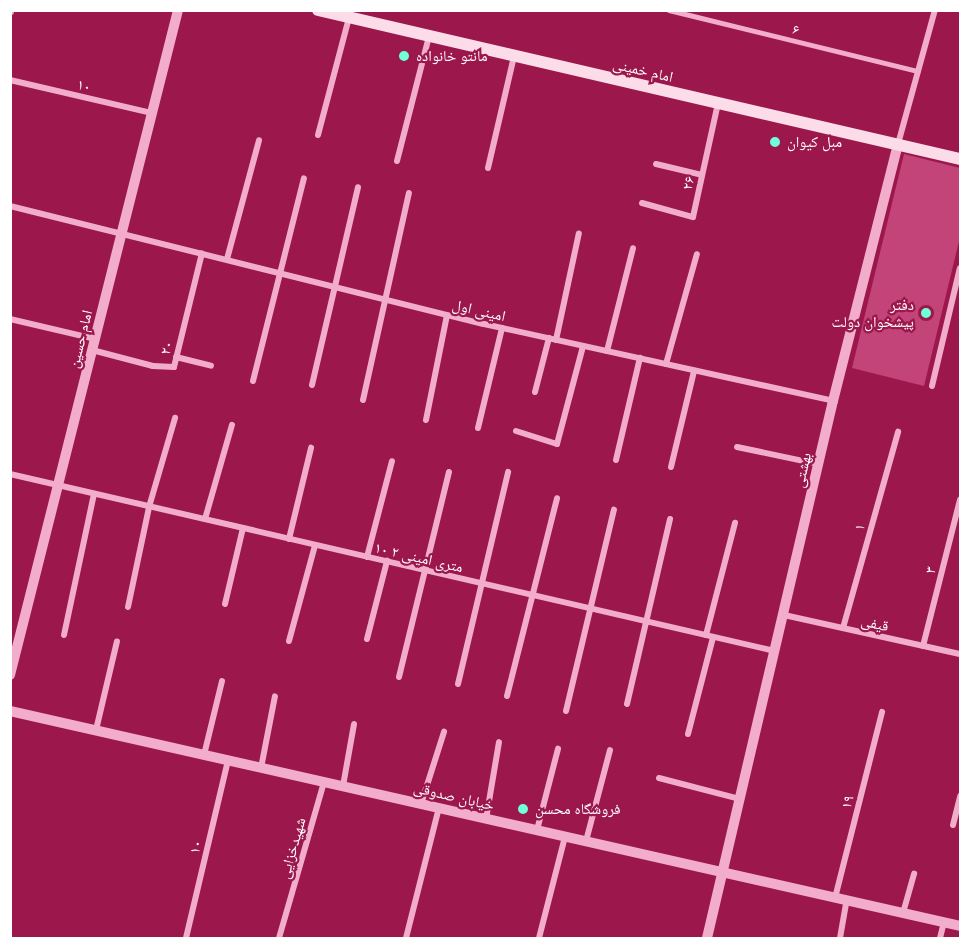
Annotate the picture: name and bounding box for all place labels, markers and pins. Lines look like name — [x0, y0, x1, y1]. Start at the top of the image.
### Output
place label: مانتو خانواده — [416, 47, 488, 65]
marker: مانتو خانواده — [397, 49, 411, 63]
place label: مبل کیوان — [787, 133, 842, 151]
marker: مبل کیوان — [768, 135, 782, 149]
place label: دفتر پیشخوان دولت — [831, 295, 914, 330]
marker: دفتر پیشخوان دولت — [919, 306, 933, 320]
place label: فروشگاه محسن — [535, 800, 621, 818]
marker: فروشگاه محسن — [516, 802, 530, 816]

